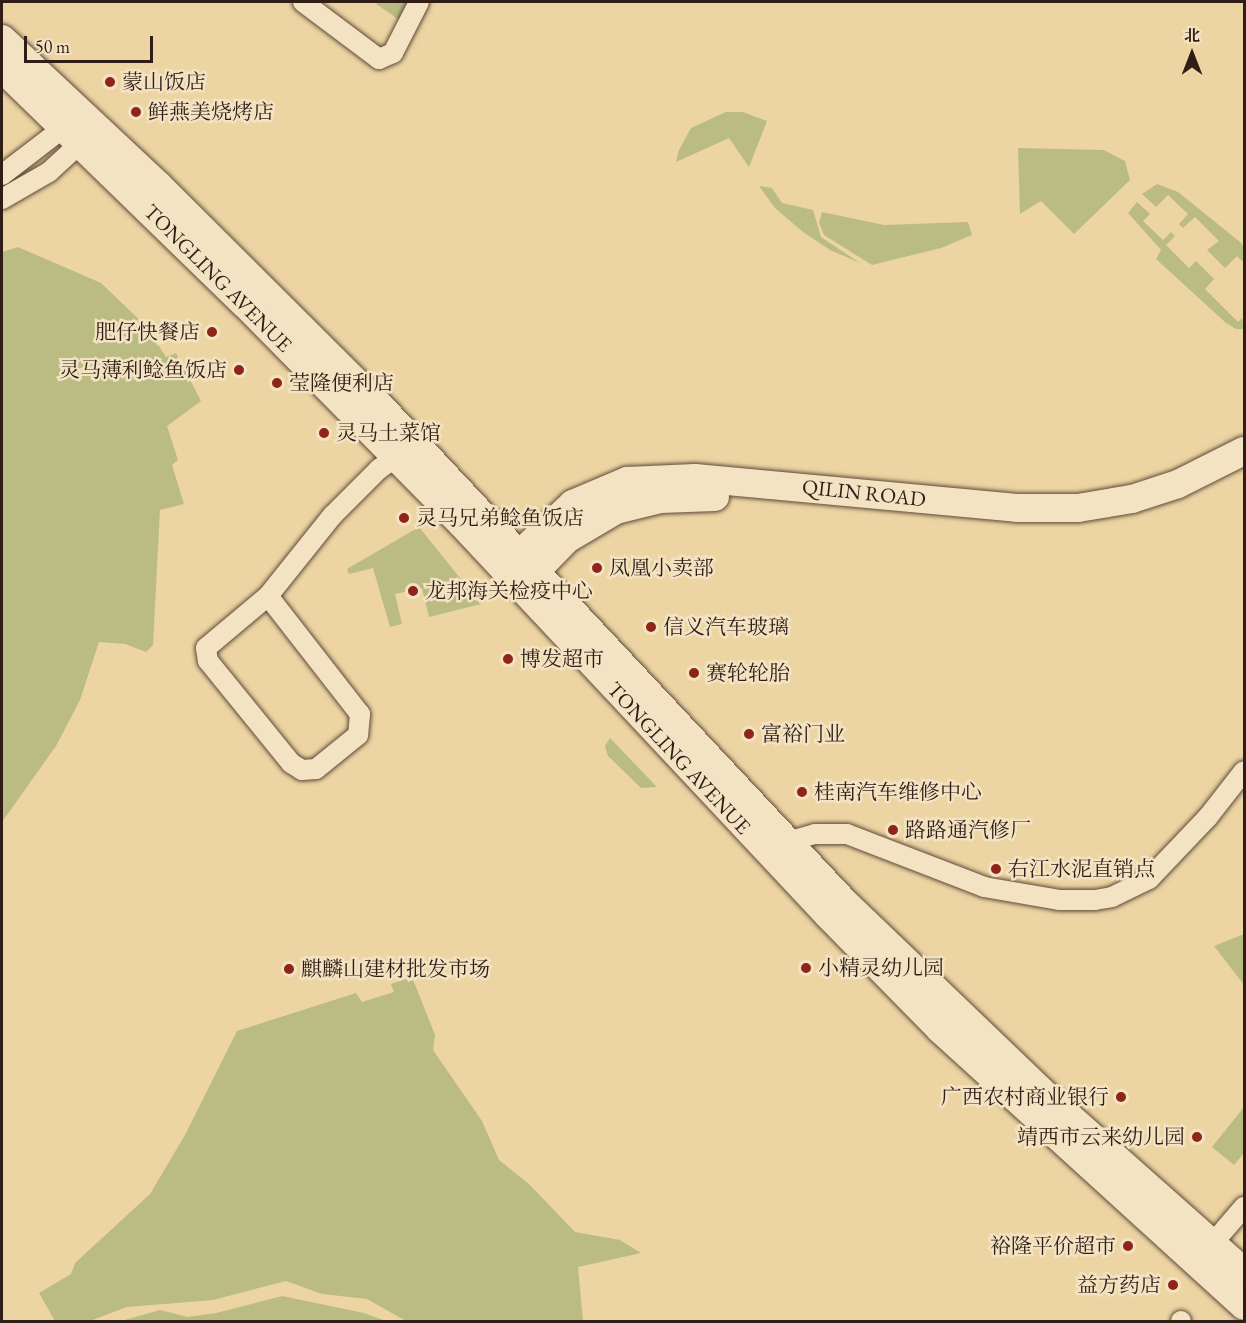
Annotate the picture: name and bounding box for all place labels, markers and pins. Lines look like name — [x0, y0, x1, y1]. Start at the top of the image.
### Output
place label: 蒙山饭店 — [122, 69, 206, 95]
marker: 蒙山饭店 — [103, 75, 117, 89]
place label: 鲜燕美烧烤店 — [148, 99, 274, 125]
marker: 鲜燕美烧烤店 — [129, 105, 143, 119]
place label: 肥仔快餐店 — [95, 319, 200, 345]
marker: 肥仔快餐店 — [205, 325, 219, 339]
place label: 灵马薄利鲶鱼饭店 — [59, 357, 227, 383]
marker: 灵马薄利鲶鱼饭店 — [232, 363, 246, 377]
place label: 莹隆便利店 — [289, 370, 394, 396]
marker: 莹隆便利店 — [270, 376, 284, 390]
place label: 灵马土菜馆 — [336, 420, 441, 446]
marker: 灵马土菜馆 — [317, 426, 331, 440]
place label: 灵马兄弟鲶鱼饭店 — [416, 505, 584, 531]
marker: 灵马兄弟鲶鱼饭店 — [397, 511, 411, 525]
place label: 凤凰小卖部 — [609, 555, 714, 581]
marker: 凤凰小卖部 — [590, 561, 604, 575]
place label: 龙邦海关检疫中心 — [425, 578, 593, 604]
marker: 龙邦海关检疫中心 — [406, 584, 420, 598]
place label: 信义汽车玻璃 — [663, 614, 789, 640]
marker: 信义汽车玻璃 — [644, 620, 658, 634]
place label: 博发超市 — [520, 646, 604, 672]
marker: 博发超市 — [501, 652, 515, 666]
place label: 赛轮轮胎 — [706, 660, 790, 686]
marker: 赛轮轮胎 — [687, 666, 701, 680]
place label: 富裕门业 — [761, 721, 845, 747]
marker: 富裕门业 — [742, 727, 756, 741]
place label: 桂南汽车维修中心 — [814, 779, 982, 805]
marker: 桂南汽车维修中心 — [795, 785, 809, 799]
place label: 路路通汽修厂 — [905, 817, 1031, 843]
marker: 路路通汽修厂 — [886, 823, 900, 837]
place label: 右江水泥直销点 — [1008, 856, 1155, 882]
marker: 右江水泥直销点 — [989, 862, 1003, 876]
place label: 小精灵幼儿园 — [818, 955, 944, 981]
place label: 麒麟山建材批发市场 — [301, 956, 490, 982]
marker: 小精灵幼儿园 — [799, 961, 813, 975]
marker: 麒麟山建材批发市场 — [282, 962, 296, 976]
place label: 广西农村商业银行 — [941, 1084, 1109, 1110]
marker: 广西农村商业银行 — [1114, 1090, 1128, 1104]
place label: 靖西市云来幼儿园 — [1017, 1124, 1185, 1150]
marker: 靖西市云来幼儿园 — [1190, 1130, 1204, 1144]
place label: 裕隆平价超市 — [990, 1233, 1116, 1259]
marker: 裕隆平价超市 — [1121, 1239, 1135, 1253]
place label: 益方药店 — [1077, 1272, 1161, 1298]
marker: 益方药店 — [1166, 1278, 1180, 1292]

